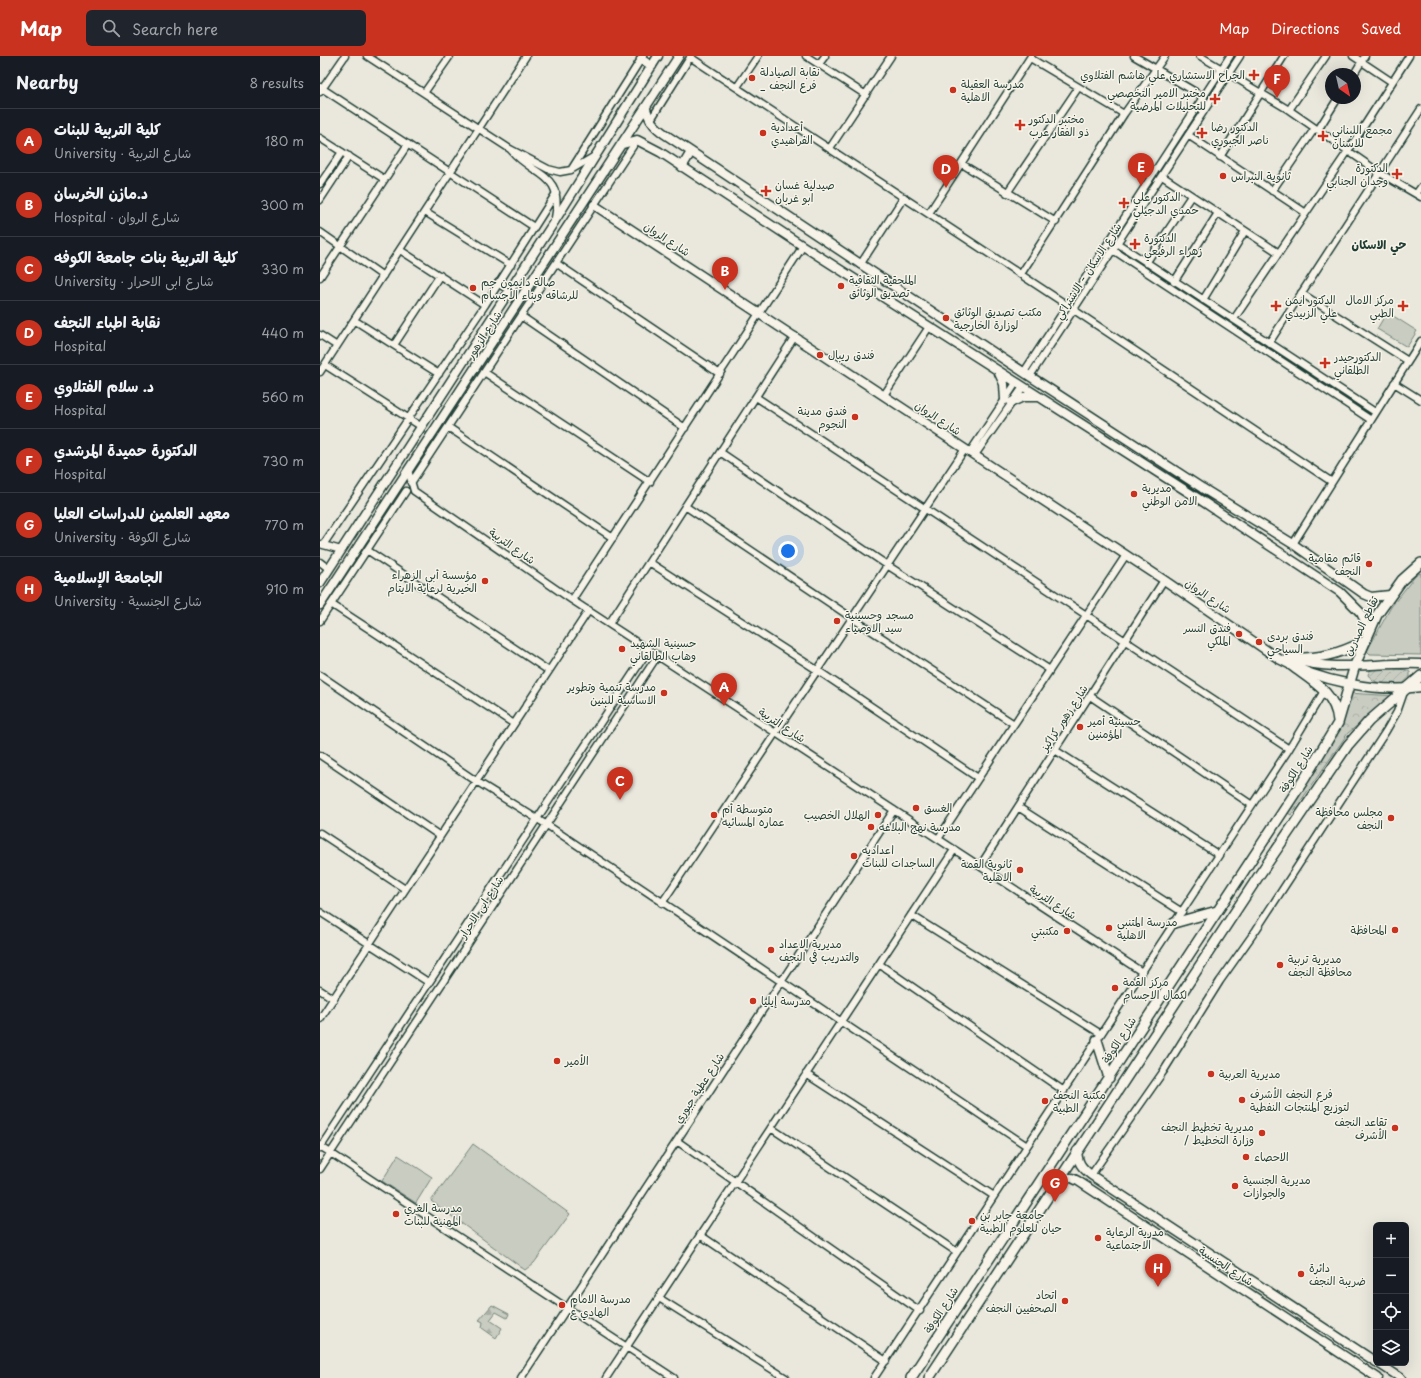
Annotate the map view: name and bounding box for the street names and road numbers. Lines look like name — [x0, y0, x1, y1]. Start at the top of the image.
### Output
street label: شارع الروان — [640, 217, 694, 261]
street label: شارع الاسكان - الاشتراكي — [1050, 219, 1128, 324]
street label: شارع الزهور — [461, 307, 506, 364]
street label: شارع الروان — [911, 396, 965, 440]
street label: شارع التربية — [485, 523, 539, 569]
street label: شارع الروان — [1181, 574, 1235, 618]
street label: تقاطع الصدرين — [1339, 592, 1384, 659]
street label: شارع زهور كزاكيز — [1035, 681, 1092, 756]
street label: شارع التربية — [755, 703, 809, 747]
street label: شارع الكوفة — [1274, 742, 1318, 796]
street label: شارع ابی الاحرار — [453, 872, 508, 943]
street label: شارع التربية — [1026, 880, 1080, 924]
street label: شارع الكوفة — [1097, 1013, 1141, 1067]
street label: شارع عطية جبوري — [669, 1049, 729, 1127]
street label: شارع الجنسية — [1195, 1242, 1257, 1290]
street label: شارع الكوفة — [919, 1283, 963, 1337]

